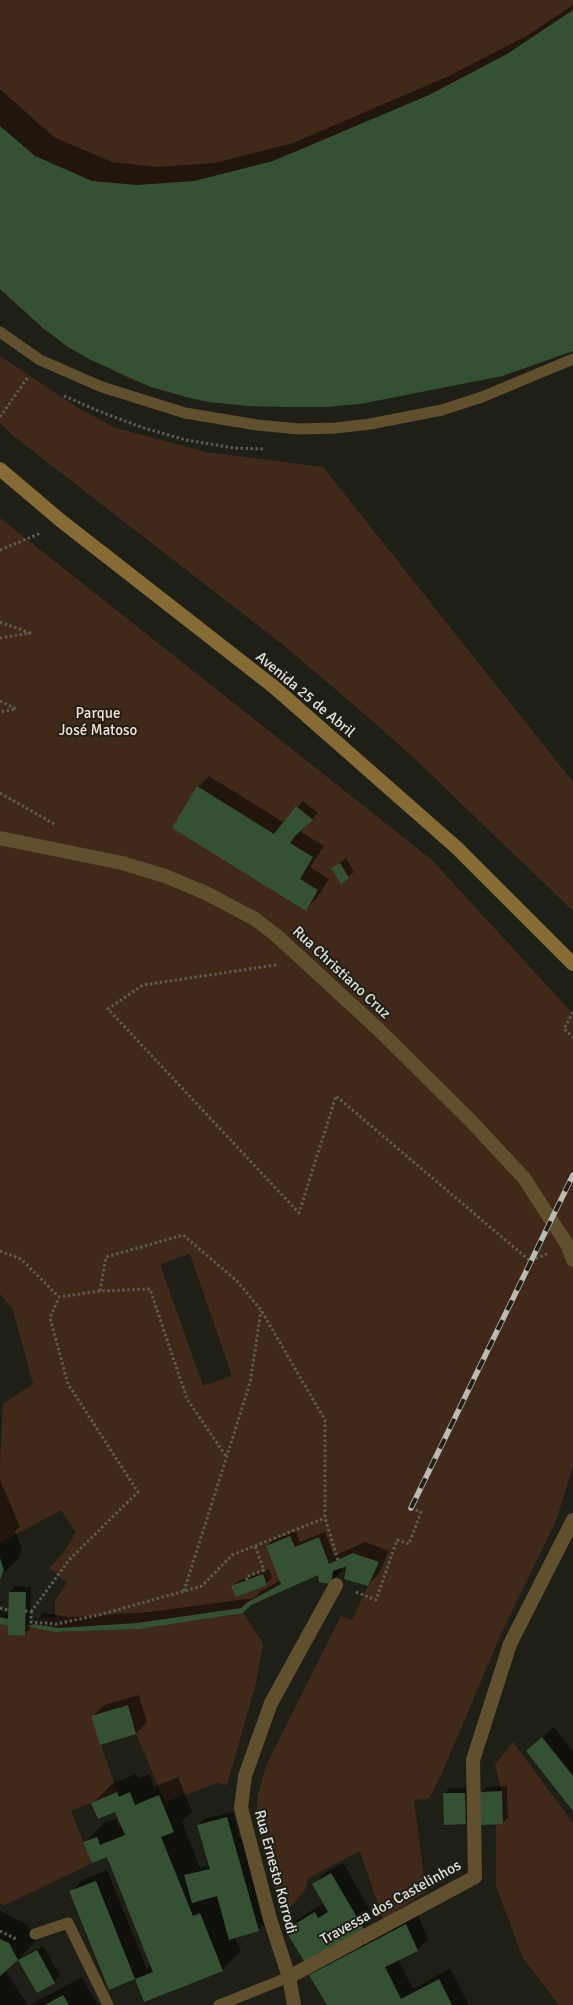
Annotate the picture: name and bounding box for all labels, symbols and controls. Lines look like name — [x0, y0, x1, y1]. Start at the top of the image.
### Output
street label: Avenida 25 de Abril — [252, 648, 358, 742]
park label: Parque José Matoso — [59, 705, 137, 740]
street label: Rua Christiano Cruz — [288, 923, 394, 1023]
street label: Rua Ernesto Korrodi — [250, 1808, 300, 1936]
street label: Travessa dos Castelinhos — [318, 1857, 464, 1949]

